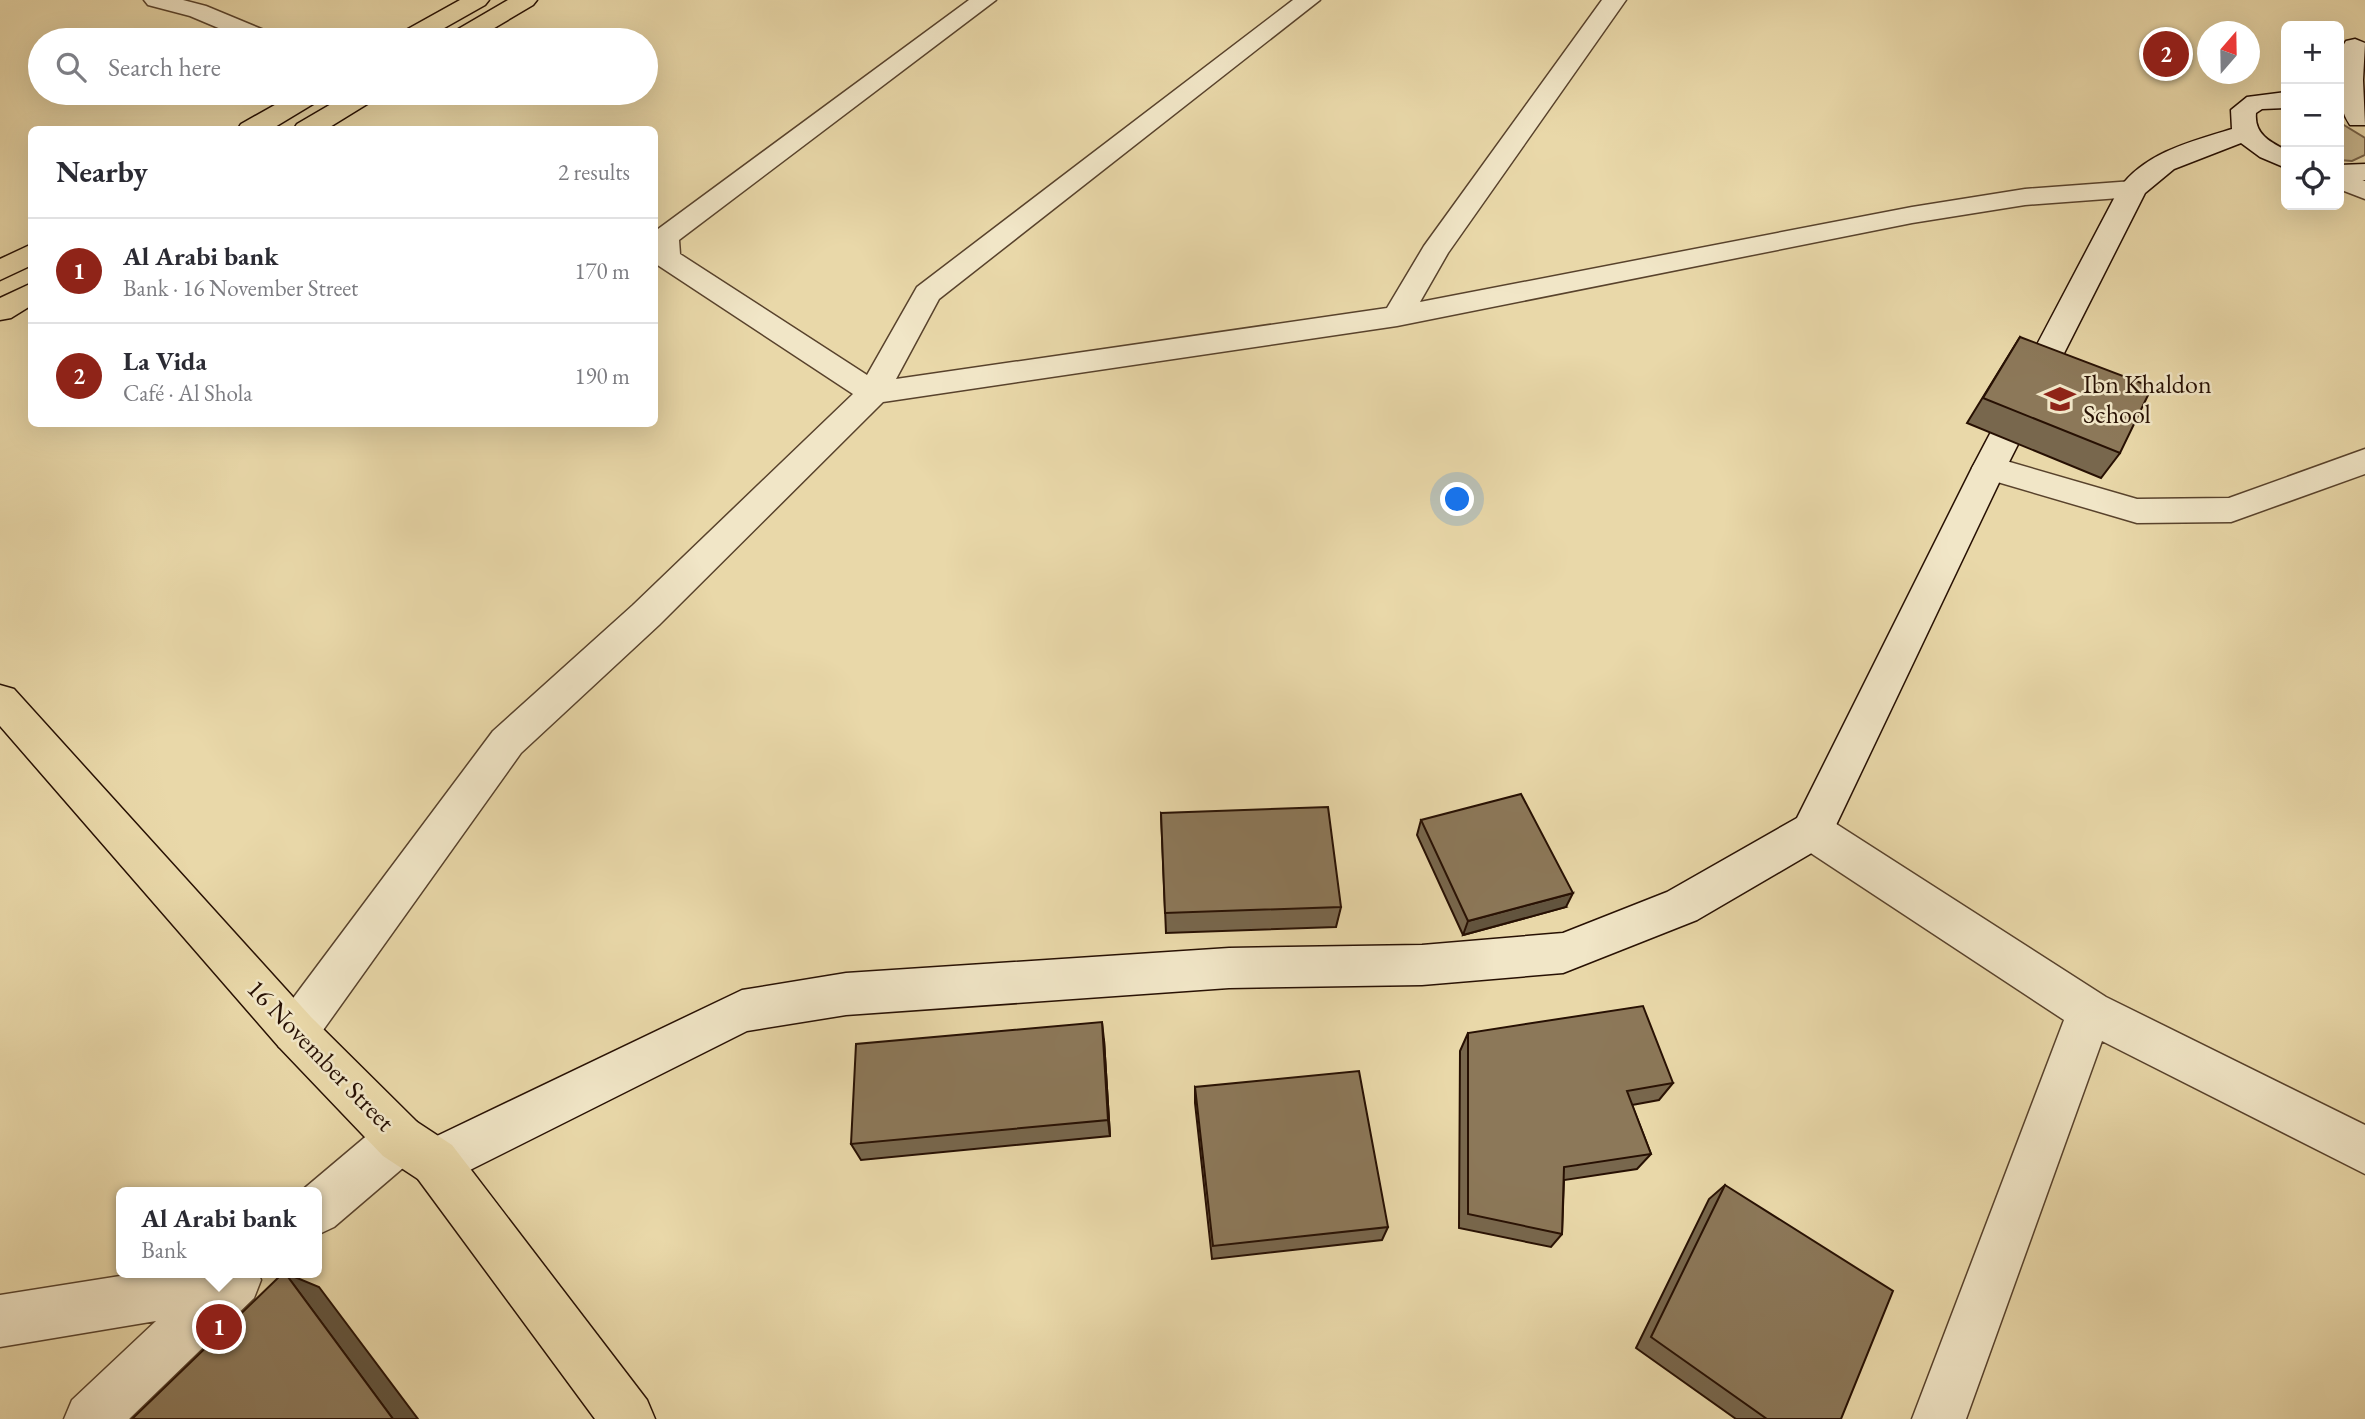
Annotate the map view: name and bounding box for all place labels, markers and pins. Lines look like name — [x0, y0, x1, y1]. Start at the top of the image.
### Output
pin: 2 — [2143, 28, 2189, 80]
place label: Ibn Khaldon School — [2083, 367, 2212, 431]
school or university icon: Ibn Khaldon School — [2043, 382, 2077, 416]
pin: 1 — [196, 1301, 242, 1353]

